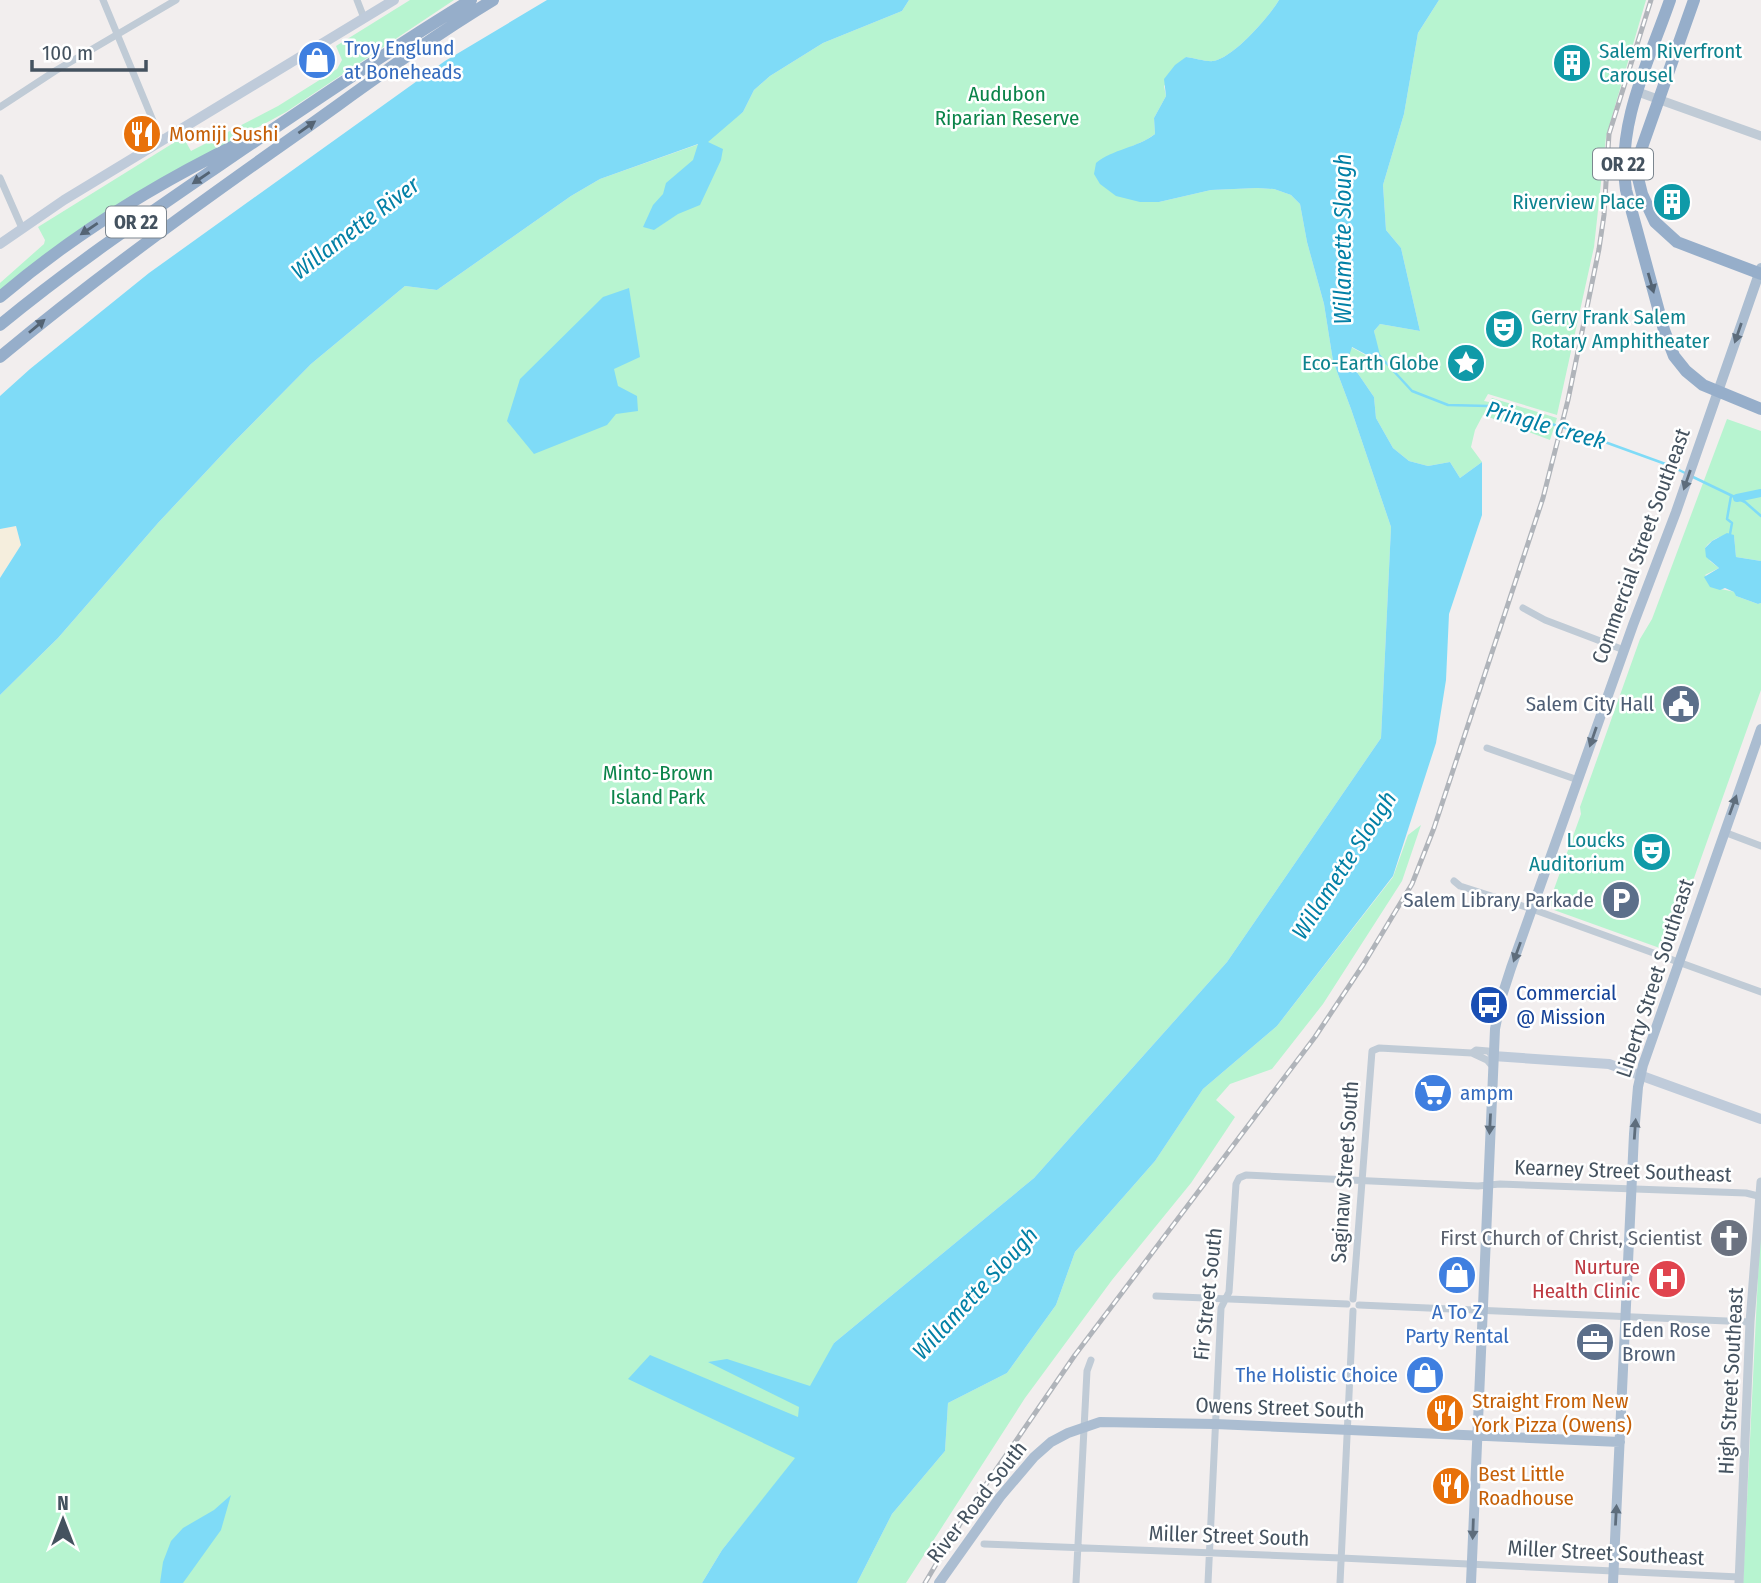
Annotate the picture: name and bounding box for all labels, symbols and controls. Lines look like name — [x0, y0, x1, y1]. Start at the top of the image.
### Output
scale bar — [32, 28, 145, 72]
place label: Troy Englund at Boneheads — [344, 35, 462, 85]
place label: Salem Riverfront Carousel — [1599, 38, 1742, 88]
shop icon: Troy Englund at Boneheads — [296, 39, 338, 81]
text: 100 m — [42, 40, 93, 66]
building icon: Salem Riverfront Carousel — [1551, 42, 1593, 84]
park label: Audubon Riparian Reserve — [935, 81, 1079, 131]
restaurant icon: Momiji Sushi — [121, 113, 163, 155]
one-way arrow — [298, 120, 316, 134]
place label: Momiji Sushi — [169, 121, 279, 147]
road number: OR 22 — [1593, 148, 1653, 180]
water label: Willamette Slough — [1329, 153, 1357, 325]
water label: Willamette River — [285, 170, 425, 285]
one-way arrow — [191, 172, 210, 185]
building icon: Riverview Place — [1651, 181, 1693, 223]
place label: Riverview Place — [1512, 189, 1645, 215]
road number: OR 22 — [106, 206, 166, 238]
one-way arrow — [79, 223, 98, 236]
one-way arrow — [1646, 273, 1656, 294]
place label: Gerry Frank Salem Rotary Amphitheater — [1531, 304, 1710, 354]
theatre icon: Gerry Frank Salem Rotary Amphitheater — [1483, 308, 1525, 350]
one-way arrow — [29, 319, 46, 334]
one-way arrow — [1732, 322, 1743, 343]
place icon: Eco-Earth Globe — [1445, 342, 1487, 384]
place label: Eco-Earth Globe — [1302, 350, 1439, 376]
water label: Pringle Creek — [1483, 395, 1609, 455]
street label: Commercial Street Southeast — [1586, 425, 1696, 667]
one-way arrow — [1682, 469, 1693, 490]
public building icon: Salem City Hall — [1660, 683, 1702, 725]
place label: Salem City Hall — [1526, 691, 1654, 717]
one-way arrow — [1587, 727, 1598, 748]
park label: Minto-Brown Island Park — [603, 760, 713, 810]
water label: Willamette Slough — [1286, 786, 1402, 944]
one-way arrow — [1728, 794, 1739, 815]
place label: Loucks Auditorium — [1529, 827, 1625, 877]
theatre icon: Loucks Auditorium — [1631, 831, 1673, 873]
street label: Liberty Street Southeast — [1611, 875, 1699, 1081]
parking icon: Salem Library Parkade — [1600, 879, 1642, 921]
place label: Salem Library Parkade — [1403, 887, 1594, 913]
one-way arrow — [1511, 941, 1522, 962]
place label: Commercial @ Mission — [1516, 980, 1617, 1030]
bus stop icon: Commercial @ Mission — [1468, 984, 1510, 1026]
supermarket icon: ampm — [1412, 1072, 1454, 1114]
street label: Saginaw Street South — [1326, 1080, 1364, 1264]
place label: ampm — [1460, 1080, 1514, 1106]
one-way arrow — [1484, 1113, 1495, 1135]
one-way arrow — [1629, 1118, 1640, 1140]
street label: Kearney Street Southeast — [1514, 1154, 1732, 1188]
church icon: First Church of Christ, Scientist — [1708, 1217, 1750, 1259]
water label: Willamette Slough — [906, 1221, 1044, 1365]
place label: First Church of Christ, Scientist — [1440, 1225, 1702, 1251]
street label: Fir Street South — [1188, 1226, 1228, 1362]
shop icon: A To Z Party Rental — [1436, 1254, 1478, 1296]
place label: Nurture Health Clinic — [1532, 1254, 1640, 1304]
hospital icon: Nurture Health Clinic — [1646, 1258, 1688, 1300]
street label: High Street Southeast — [1713, 1287, 1749, 1475]
place label: A To Z Party Rental — [1405, 1299, 1509, 1349]
place label: Eden Rose Brown — [1622, 1317, 1711, 1367]
office icon: Eden Rose Brown — [1574, 1321, 1616, 1363]
shop icon: The Holistic Choice — [1404, 1354, 1446, 1396]
place label: The Holistic Choice — [1235, 1362, 1398, 1388]
place label: Straight From New York Pizza (Owens) — [1472, 1388, 1632, 1438]
street label: Owens Street South — [1195, 1392, 1365, 1424]
restaurant icon: Straight From New York Pizza (Owens) — [1424, 1392, 1466, 1434]
street label: River Road South — [921, 1436, 1033, 1568]
place label: Best Little Roadhouse — [1478, 1461, 1574, 1511]
restaurant icon: Best Little Roadhouse — [1430, 1465, 1472, 1507]
north arrow — [28, 1485, 98, 1555]
text: N — [57, 1492, 69, 1515]
one-way arrow — [1611, 1504, 1622, 1526]
one-way arrow — [1468, 1518, 1479, 1540]
street label: Miller Street South — [1148, 1520, 1310, 1552]
street label: Miller Street Southeast — [1507, 1535, 1705, 1571]

